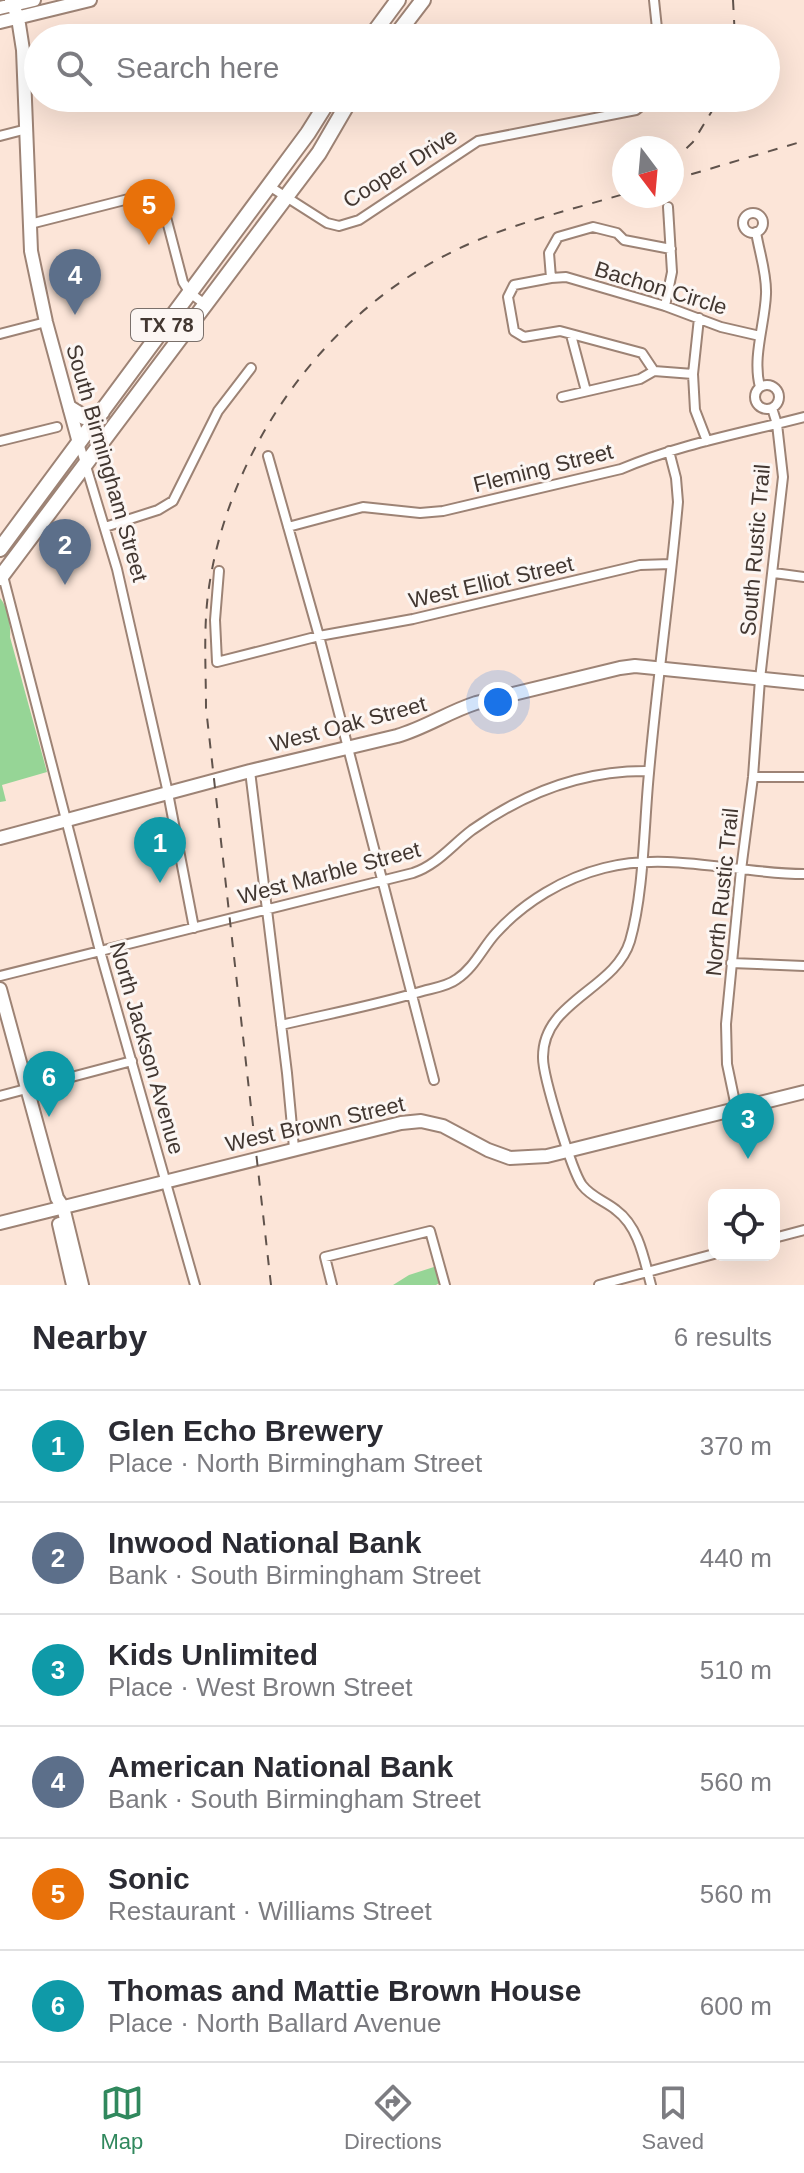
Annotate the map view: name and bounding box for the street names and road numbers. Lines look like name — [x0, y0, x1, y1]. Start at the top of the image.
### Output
street label: Cooper Drive — [338, 123, 462, 213]
street label: Bachon Circle — [592, 256, 730, 320]
road number: TX 78 — [131, 309, 203, 341]
street label: South Birmingham Street — [61, 341, 153, 585]
street label: Fleming Street — [471, 439, 615, 497]
street label: South Rustic Trail — [735, 463, 775, 637]
street label: West Elliot Street — [406, 551, 576, 613]
street label: West Oak Street — [267, 691, 429, 757]
street label: North Rustic Trail — [701, 807, 743, 977]
street label: West Marble Street — [235, 837, 423, 909]
street label: North Jackson Avenue — [105, 939, 189, 1157]
street label: West Brown Street — [223, 1091, 407, 1157]

